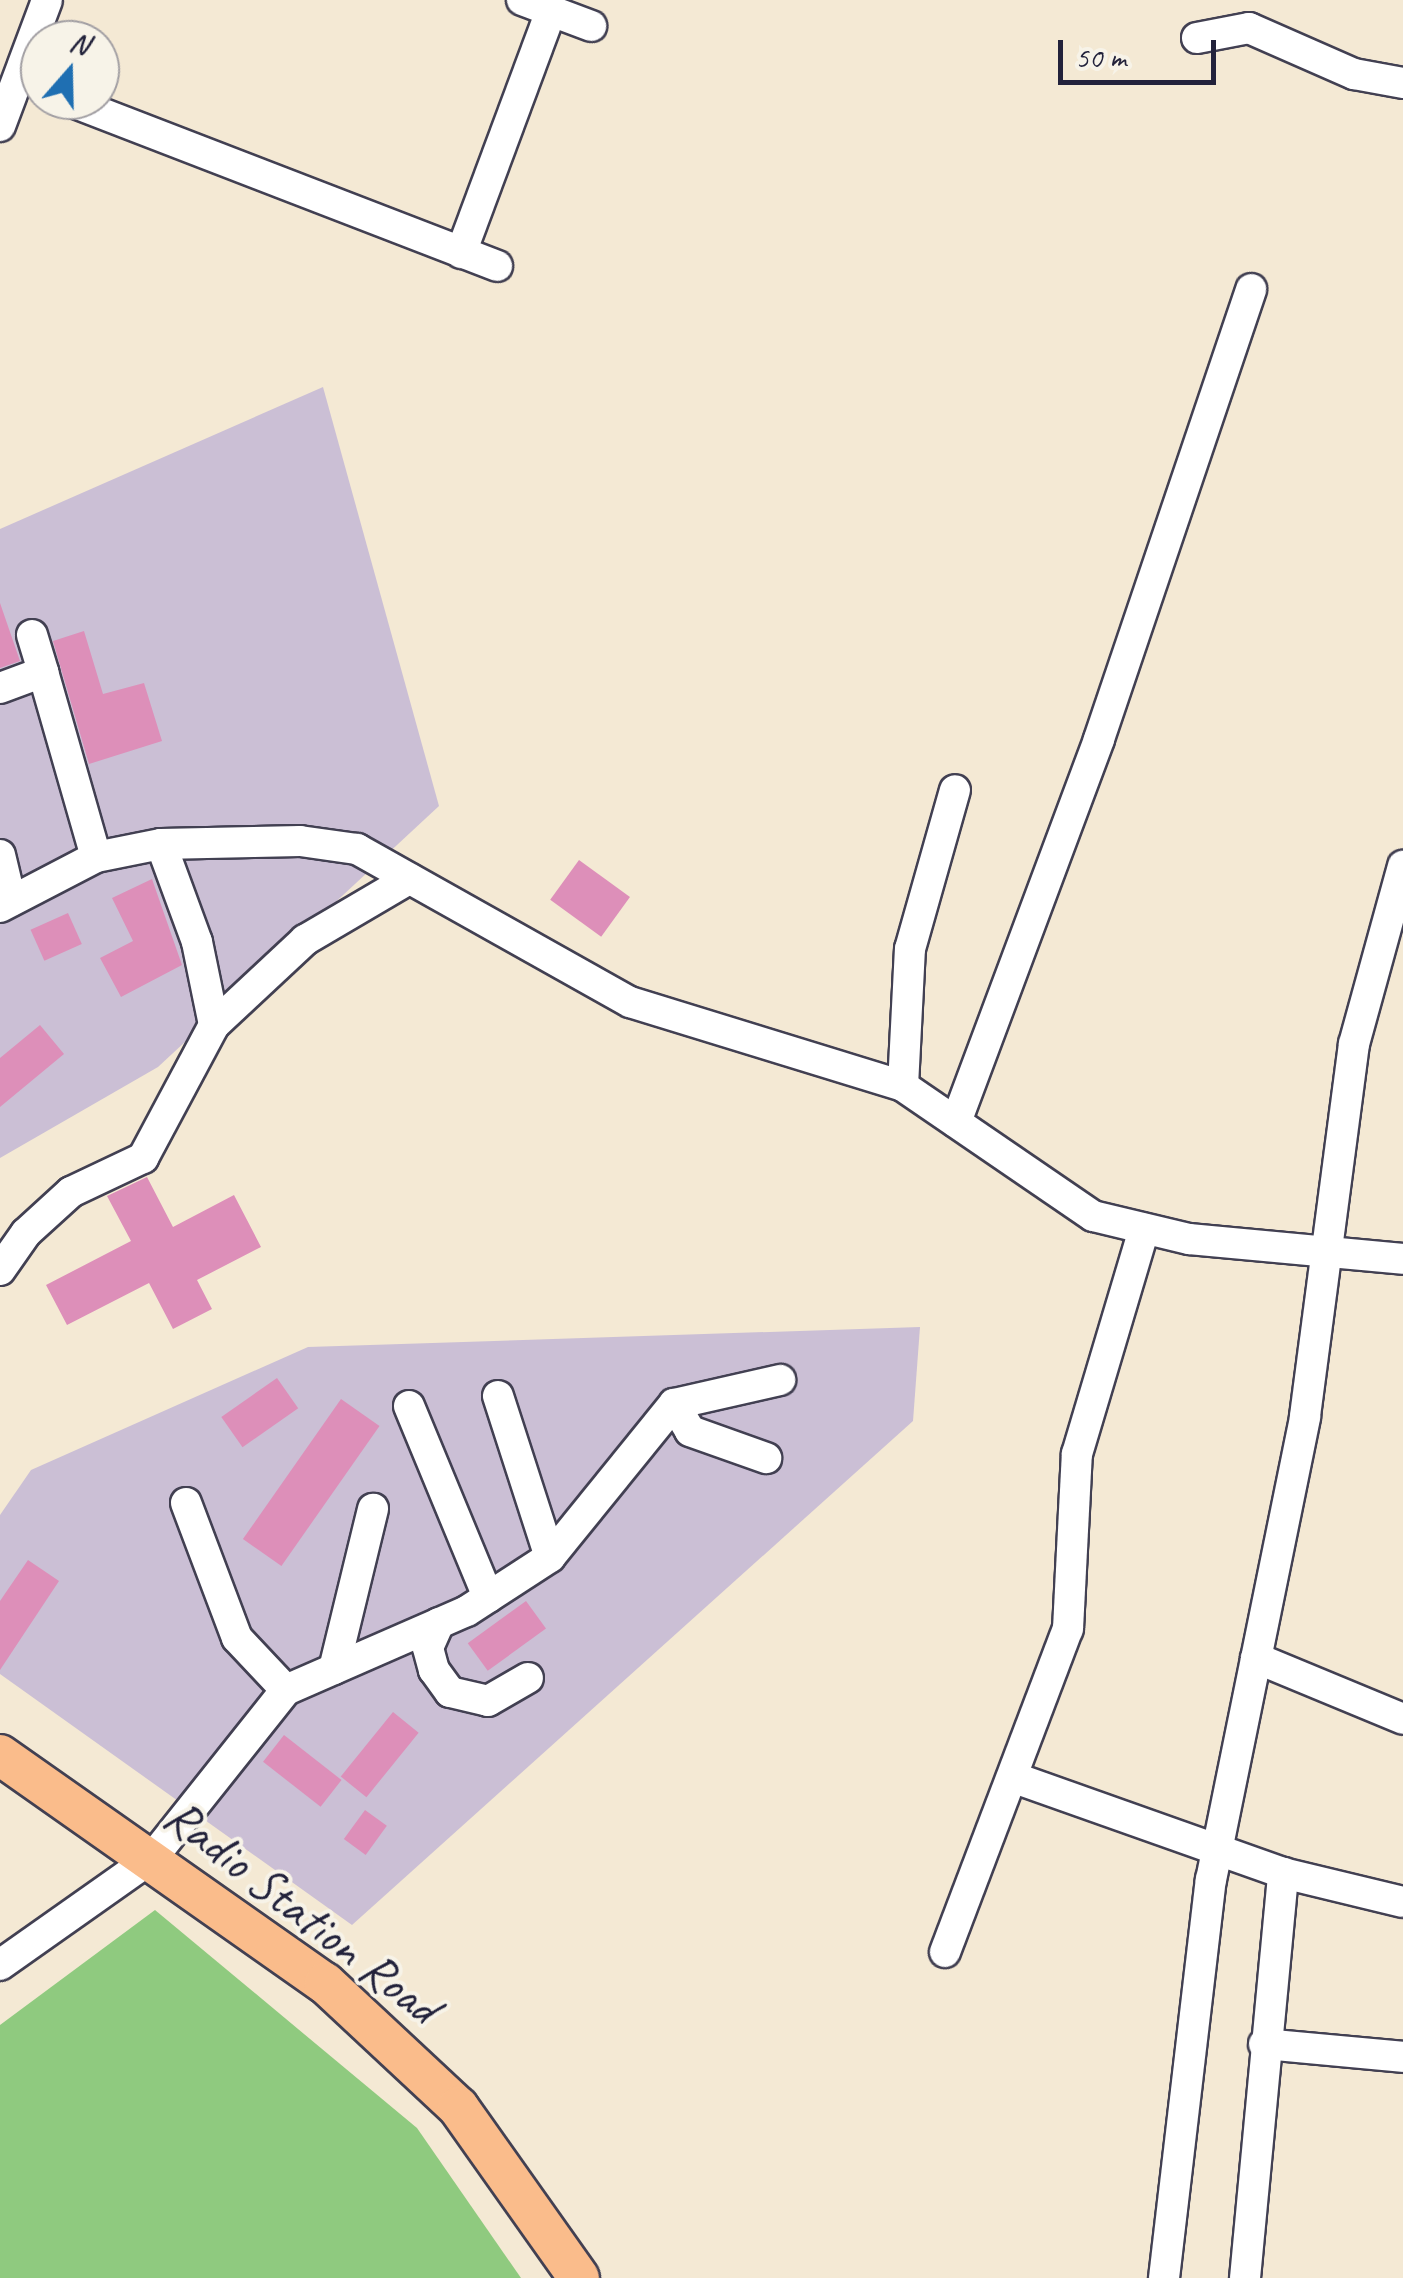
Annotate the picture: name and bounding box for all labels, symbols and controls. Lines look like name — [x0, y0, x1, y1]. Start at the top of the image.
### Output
north arrow — [20, 20, 120, 120]
scale bar — [1063, 20, 1220, 82]
text: N — [66, 24, 94, 63]
text: 50 m — [1075, 38, 1126, 76]
street label: Radio Station Road — [153, 1785, 451, 2037]

